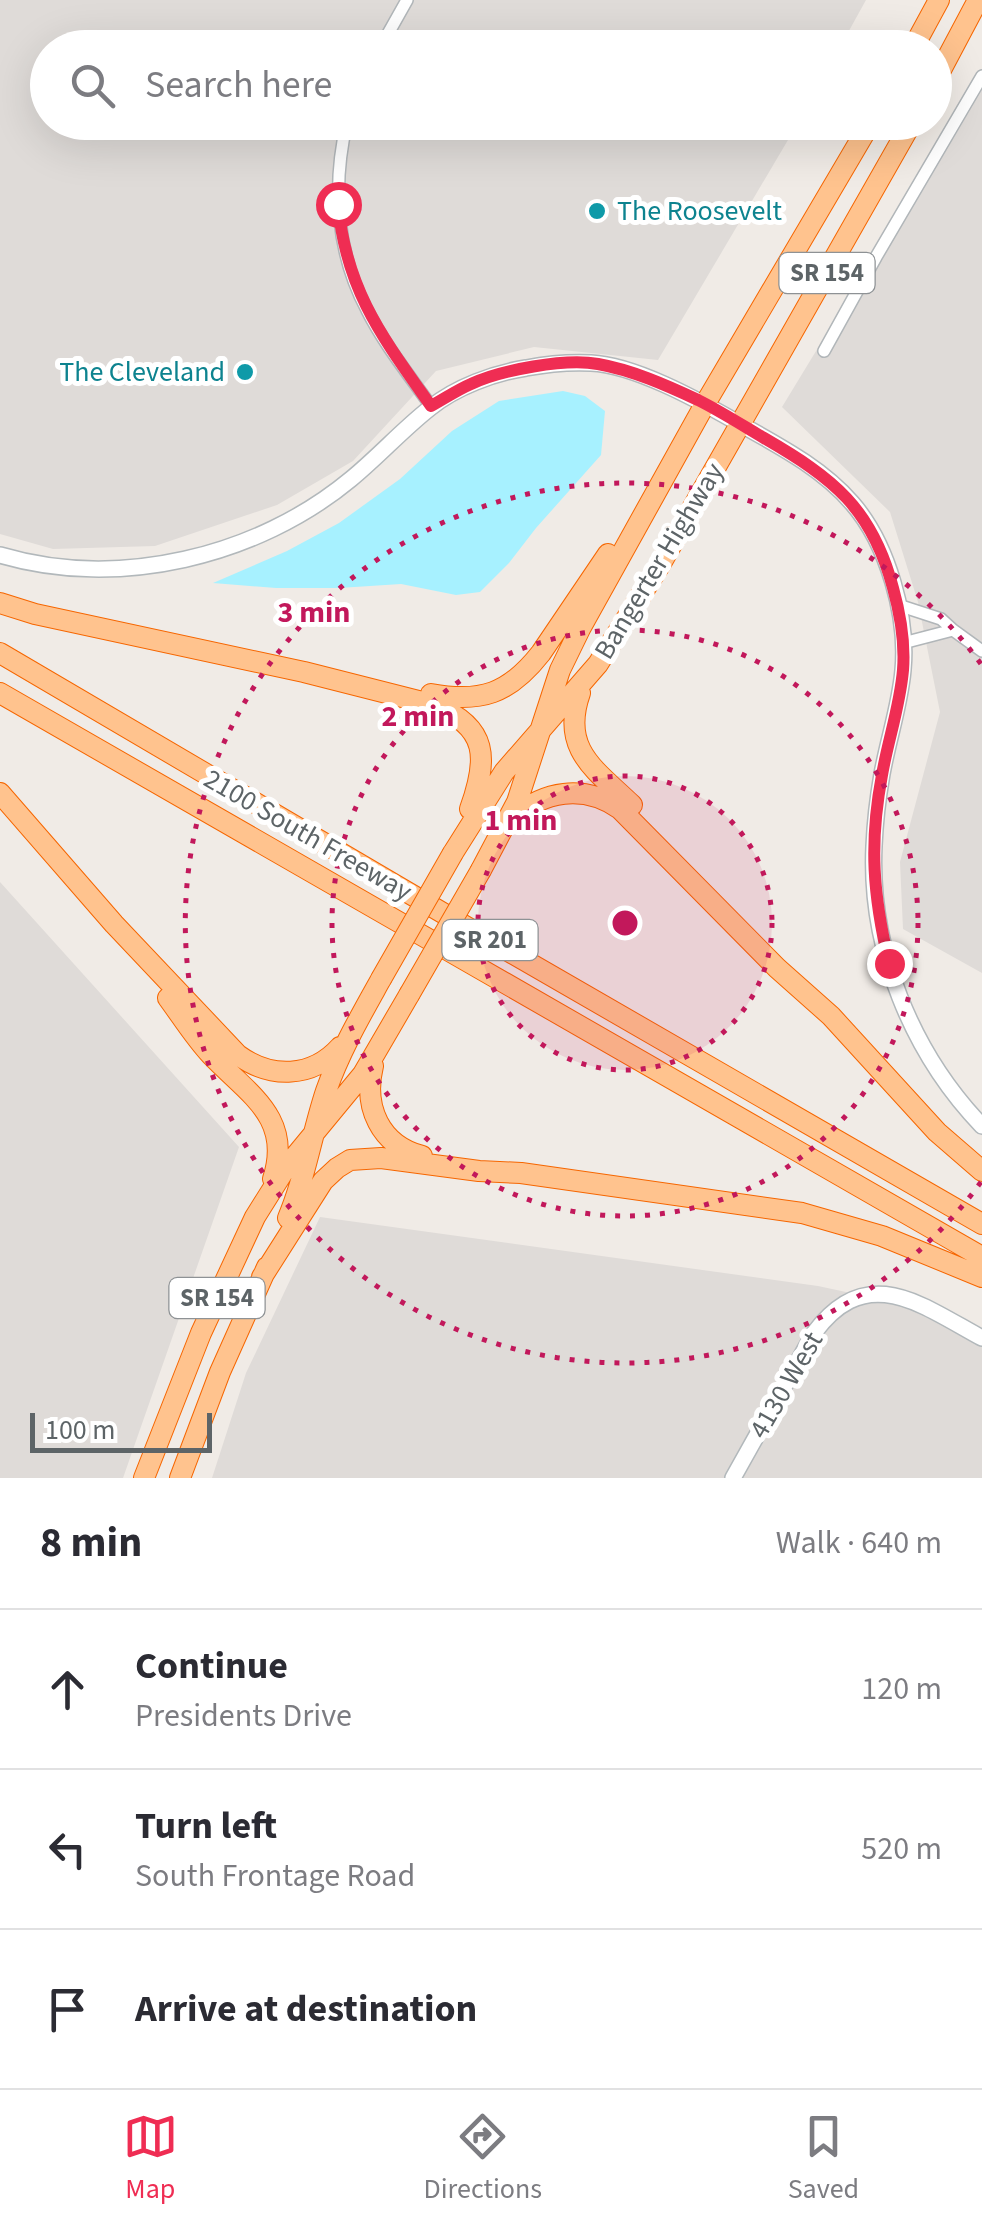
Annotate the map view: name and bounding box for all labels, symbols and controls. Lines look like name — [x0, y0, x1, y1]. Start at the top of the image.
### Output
search box — [30, 30, 952, 140]
icon: search — [65, 58, 120, 113]
text: Search here — [145, 58, 332, 112]
route start — [316, 182, 362, 228]
place label: The Roosevelt — [617, 191, 782, 231]
marker: The Roosevelt — [586, 200, 608, 222]
road number: SR 154 — [780, 253, 874, 293]
place label: The Cleveland — [59, 352, 225, 392]
marker: The Cleveland — [234, 361, 256, 383]
street label: Bangerter Highway — [584, 455, 734, 667]
text: 3 min — [278, 591, 351, 634]
text: 2 min — [382, 695, 455, 738]
street label: 2100 South Freeway — [196, 759, 420, 911]
text: 1 min — [485, 799, 558, 842]
centre of rings — [607, 905, 643, 941]
road number: SR 201 — [442, 920, 538, 960]
route end — [867, 941, 913, 987]
road number: SR 154 — [170, 1278, 264, 1318]
street label: 4130 West — [739, 1324, 833, 1446]
scale bar — [30, 1408, 212, 1452]
text: 100 m — [45, 1410, 116, 1450]
text: 8 min — [40, 1513, 142, 1573]
text: Walk · 640 m — [776, 1520, 942, 1566]
text: Continue — [135, 1639, 288, 1693]
icon: ahead — [40, 1662, 95, 1717]
text: 120 m — [861, 1666, 942, 1712]
text: Presidents Drive — [135, 1693, 352, 1739]
text: Turn left — [135, 1799, 277, 1853]
icon: left — [40, 1822, 95, 1877]
text: 520 m — [861, 1826, 942, 1872]
text: South Frontage Road — [135, 1853, 415, 1899]
icon: arrive — [40, 1982, 95, 2037]
text: Arrive at destination — [135, 1982, 477, 2036]
tab: Map — [123, 2109, 178, 2209]
tab: Directions — [424, 2109, 542, 2209]
tab: Saved — [788, 2109, 859, 2209]

